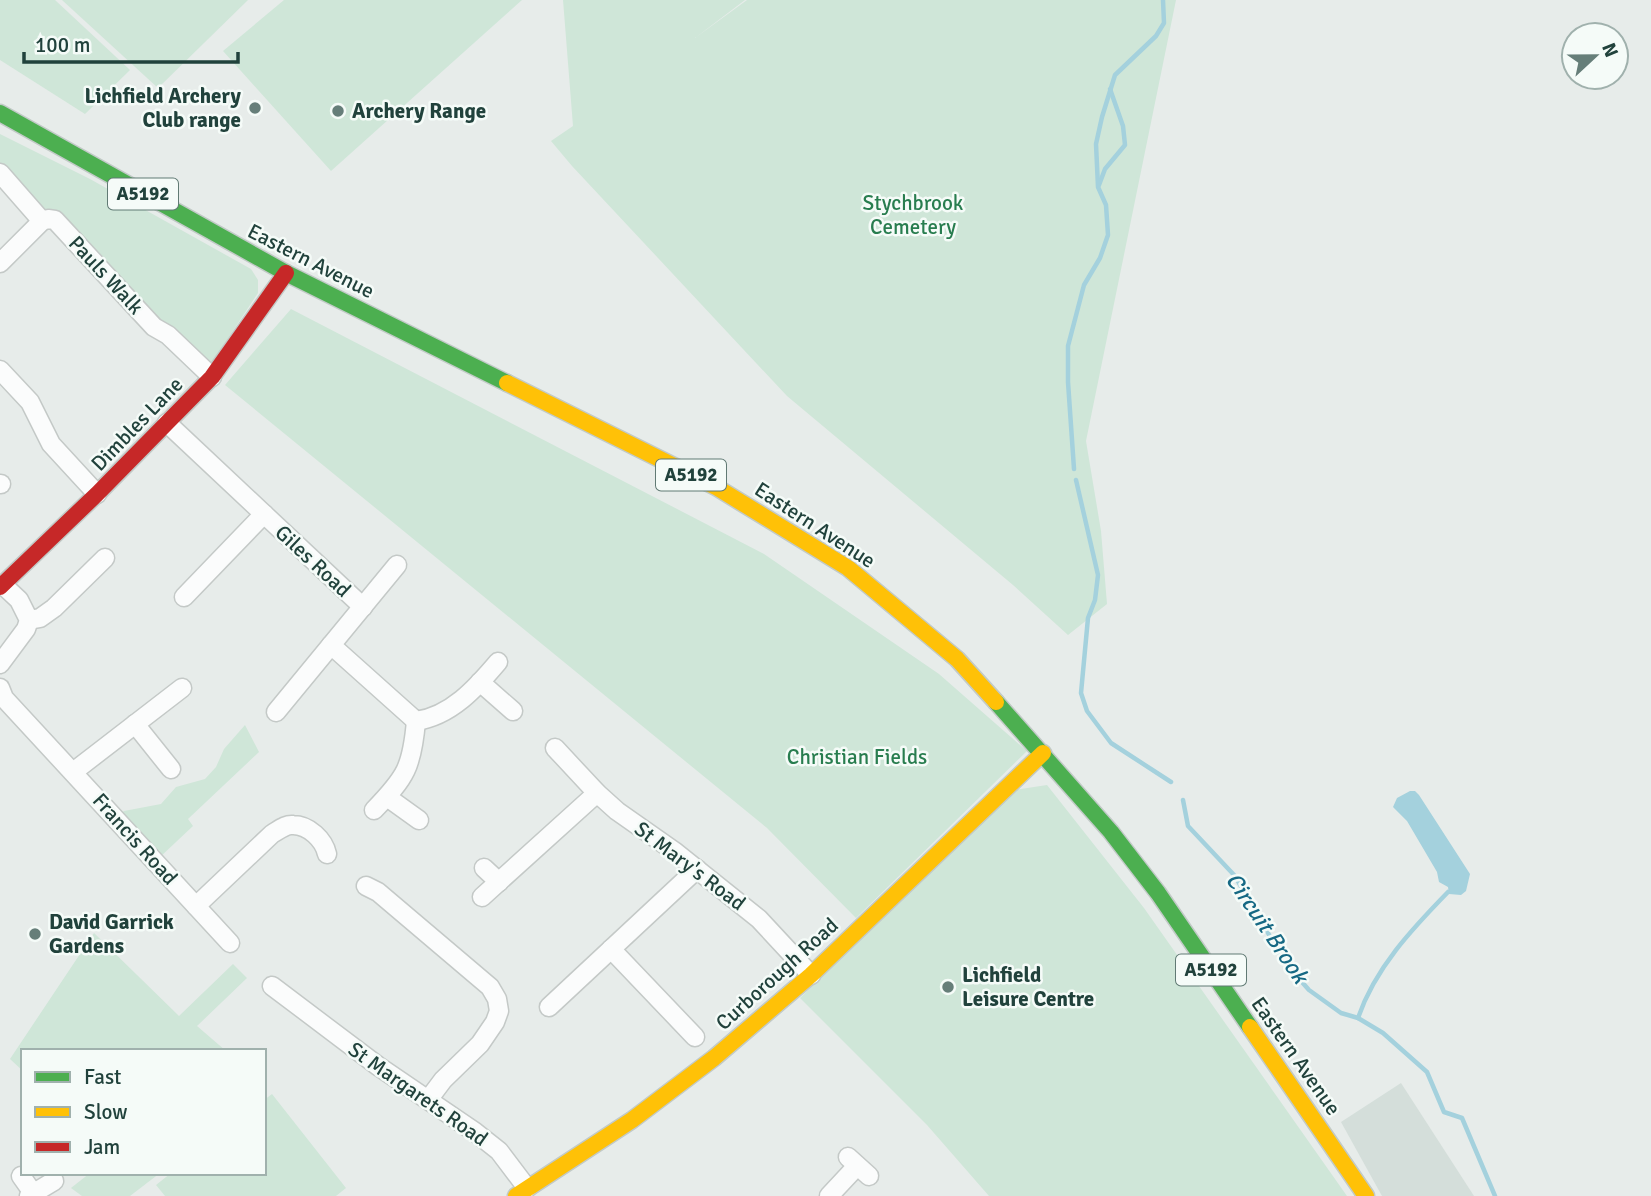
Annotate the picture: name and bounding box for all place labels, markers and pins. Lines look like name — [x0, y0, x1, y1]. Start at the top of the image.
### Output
place label: Lichfield Archery Club range — [84, 83, 242, 133]
place label: Archery Range — [352, 98, 486, 124]
marker: Lichfield Archery Club range — [247, 100, 263, 116]
marker: Archery Range — [330, 103, 346, 119]
place label: David Garrick Gardens — [49, 909, 174, 959]
marker: David Garrick Gardens — [27, 926, 43, 942]
place label: Lichfield Leisure Centre — [962, 962, 1094, 1012]
marker: Lichfield Leisure Centre — [940, 979, 956, 995]

